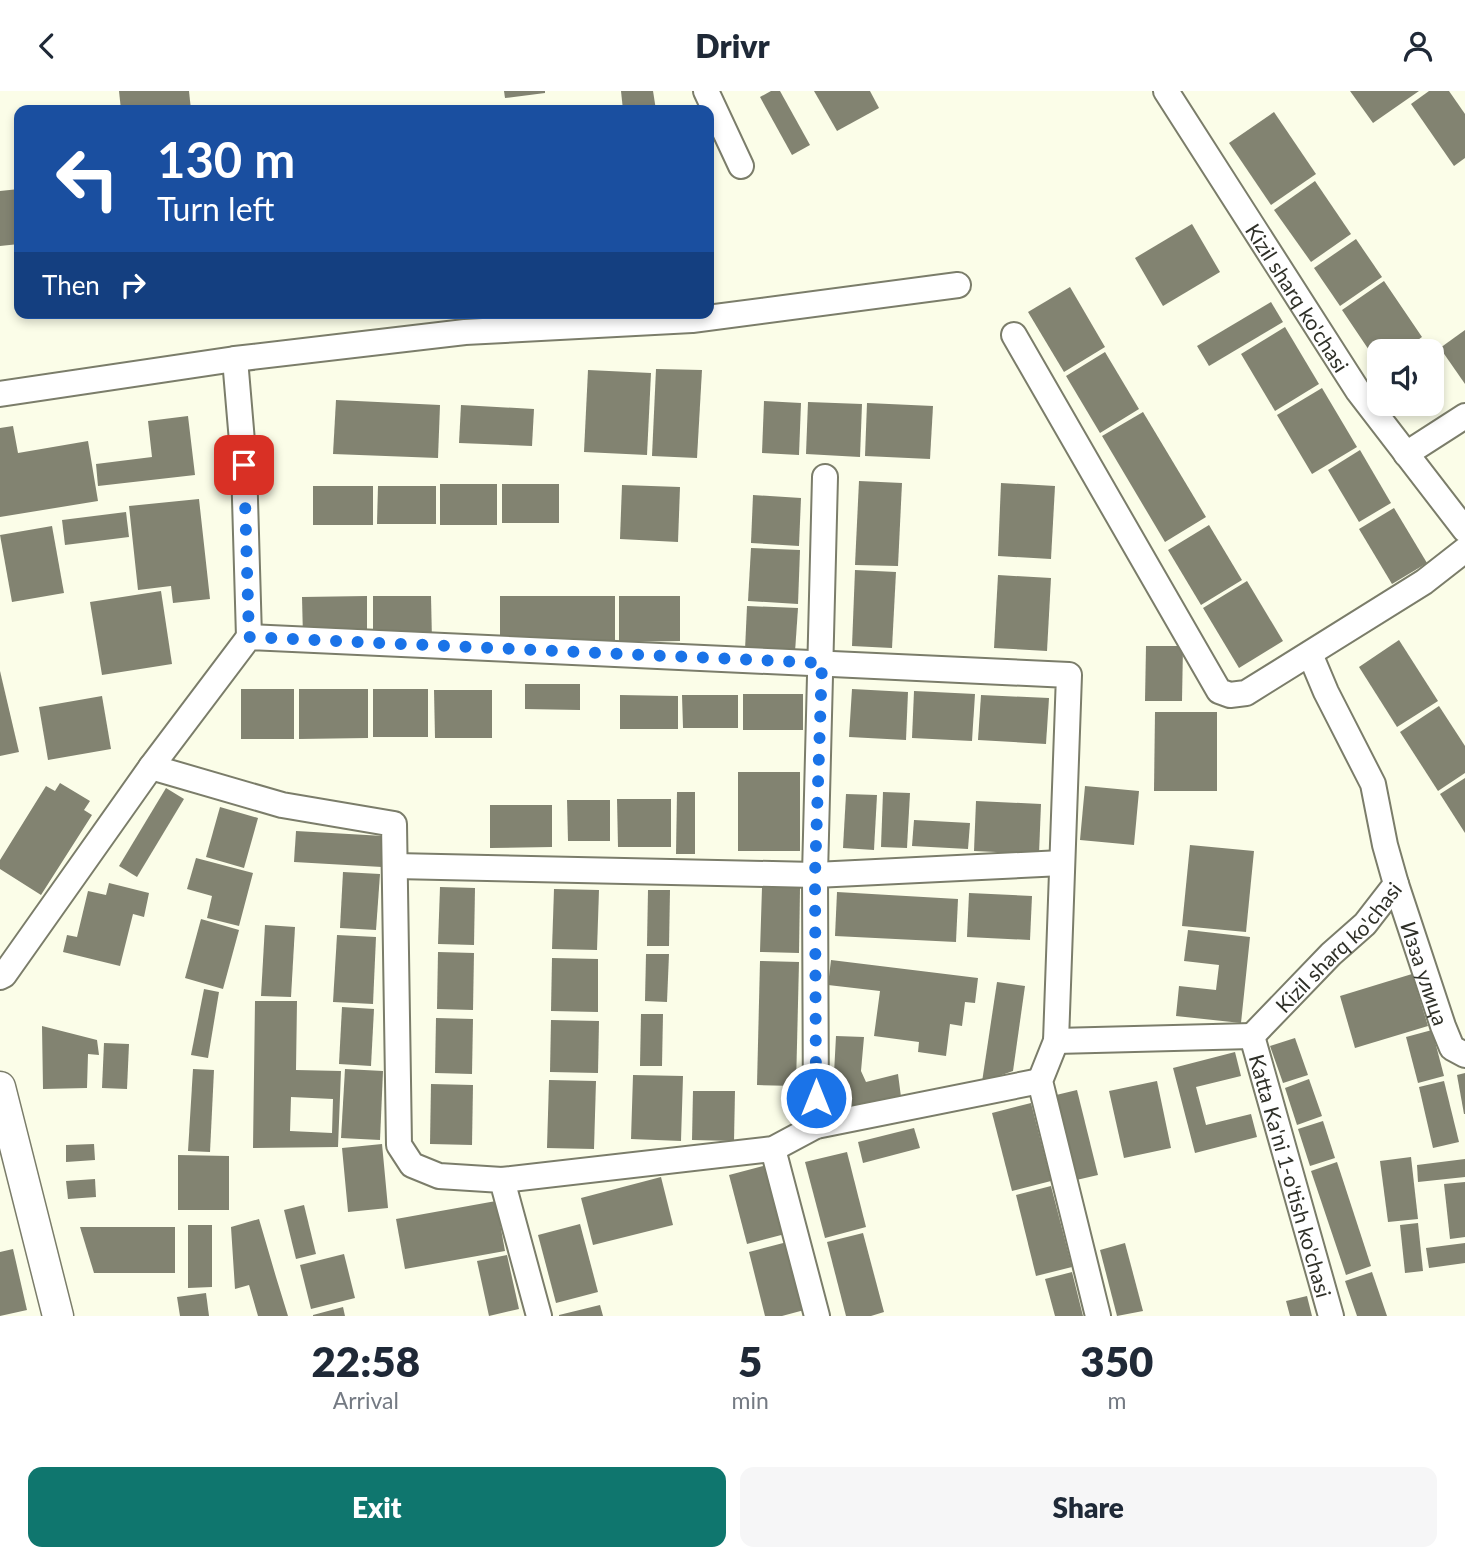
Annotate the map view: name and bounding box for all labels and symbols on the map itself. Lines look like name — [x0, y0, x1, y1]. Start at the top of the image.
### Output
street label: Kizil sharq ko'chasi — [1241, 218, 1355, 376]
pin — [214, 435, 274, 495]
street label: Kizil sharq ko'chasi — [1270, 876, 1406, 1017]
street label: Изза улица — [1397, 918, 1454, 1028]
street label: Katta Ka'ni 1-o'tish ko'chasi — [1245, 1051, 1338, 1300]
position arrow — [779, 1061, 853, 1135]

